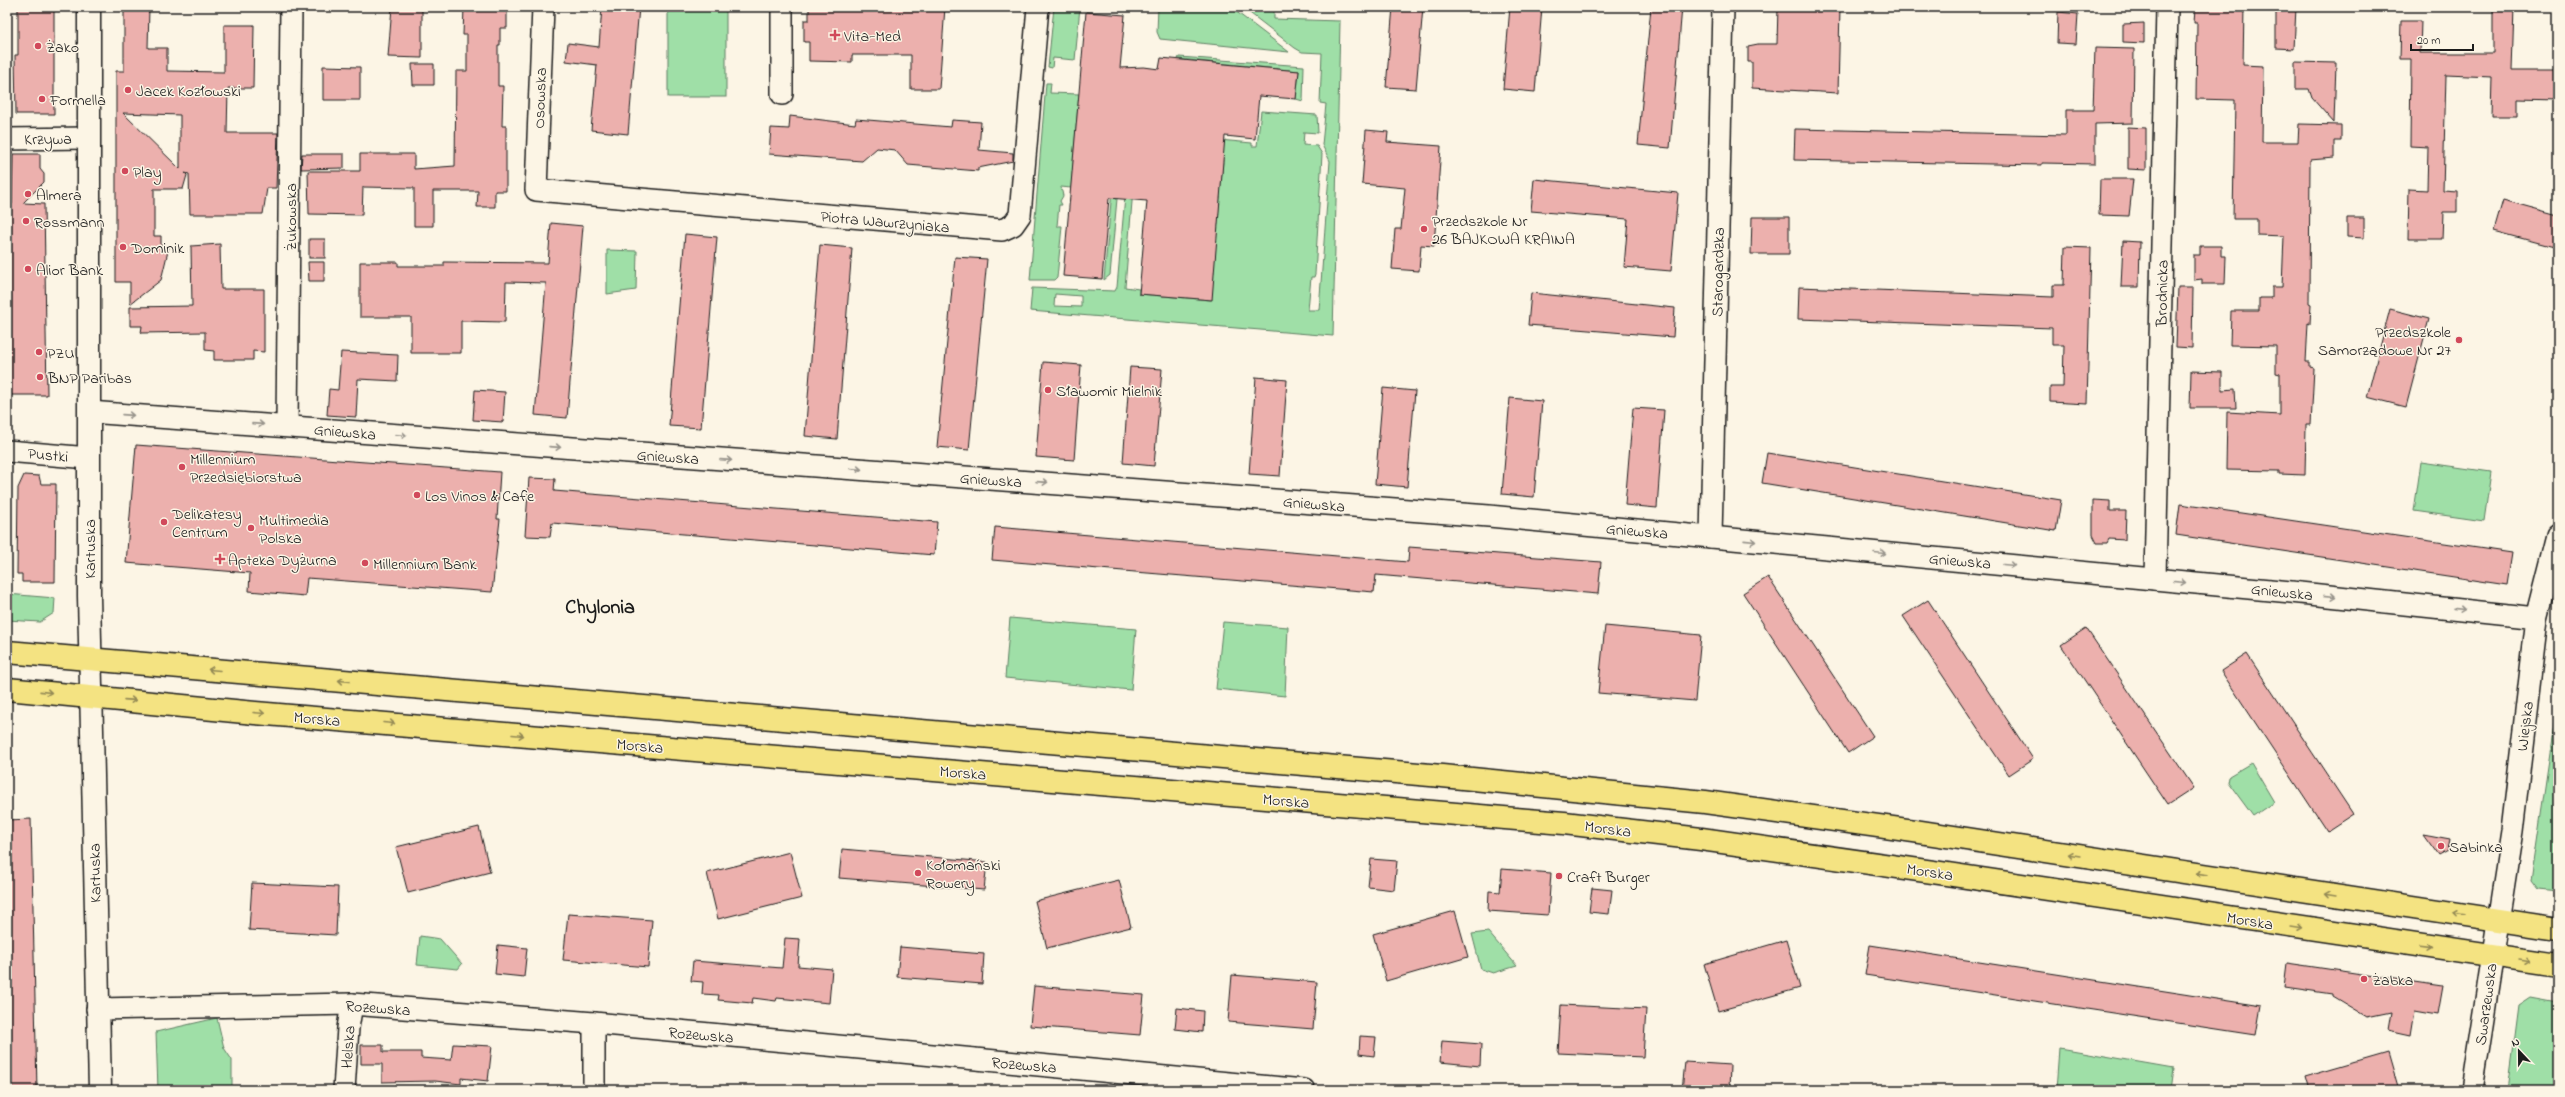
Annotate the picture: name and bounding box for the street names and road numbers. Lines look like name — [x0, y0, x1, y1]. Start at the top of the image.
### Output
street label: Osowska — [528, 67, 554, 129]
street label: Krzywa — [24, 128, 72, 152]
street label: Żukowska — [280, 183, 304, 251]
street label: Piotra Wawrzyniaka — [819, 205, 950, 241]
street label: Starogardzka — [1706, 227, 1732, 317]
street label: Brodnicka — [2150, 260, 2176, 328]
street label: Gniewska — [313, 418, 377, 448]
street label: Pustki — [26, 442, 69, 470]
street label: Gniewska — [636, 444, 700, 472]
street label: Gniewska — [959, 467, 1023, 495]
street label: Gniewska — [1282, 490, 1346, 520]
street label: Gniewska — [1605, 517, 1669, 547]
street label: Kartuska — [79, 519, 103, 579]
street label: Gniewska — [1928, 547, 1992, 577]
street label: Gniewska — [2250, 578, 2314, 608]
street label: Wiejska — [2511, 700, 2541, 753]
street label: Morska — [292, 706, 341, 734]
street label: Morska — [615, 733, 664, 761]
street label: Morska — [939, 760, 987, 788]
street label: Morska — [1261, 788, 1310, 816]
street label: Morska — [1583, 815, 1632, 845]
street label: Kartuska — [83, 843, 109, 903]
street label: Morska — [1905, 858, 1955, 888]
street label: Morska — [2225, 906, 2275, 937]
street label: Swarzewska — [2469, 962, 2505, 1047]
street label: Rozewska — [344, 995, 411, 1023]
street label: Rozewska — [667, 1021, 734, 1051]
street label: Helska — [336, 1025, 362, 1069]
street label: Rozewska — [990, 1051, 1057, 1081]

